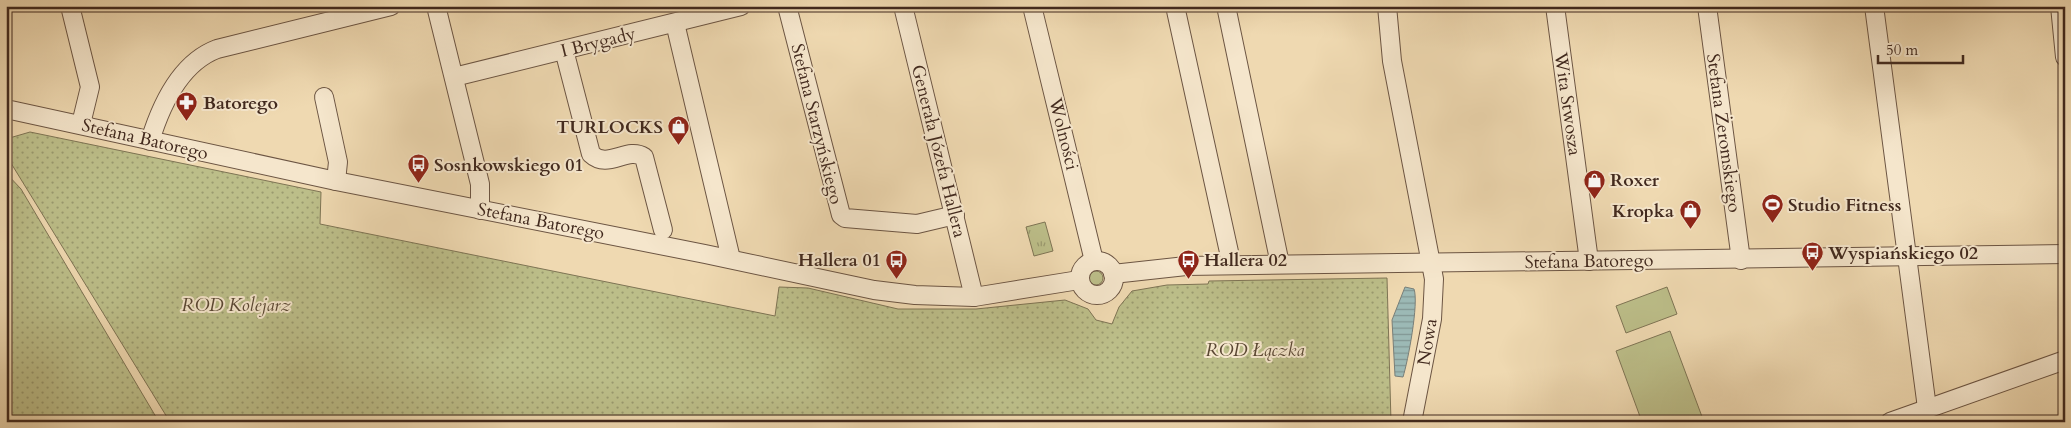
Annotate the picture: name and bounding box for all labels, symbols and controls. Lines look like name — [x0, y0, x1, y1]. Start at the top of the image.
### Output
street label: I Brygady — [558, 21, 639, 64]
scale bar — [1878, 32, 1964, 64]
text: 50 m — [1886, 40, 1918, 60]
street label: Stefana Starzyńskiego — [784, 41, 849, 207]
street label: Wita Stwosza — [1548, 50, 1587, 157]
street label: Stefana Żeromskiego — [1700, 52, 1747, 214]
street label: Generała Józefa Hallera — [905, 62, 972, 240]
pharmacy icon: Batorego — [175, 91, 199, 122]
place label: Batorego — [203, 91, 278, 116]
street label: Wolności — [1042, 94, 1085, 173]
street label: Stefana Batorego — [79, 113, 211, 166]
place label: TURLOCKS — [556, 115, 663, 140]
shop icon: TURLOCKS — [667, 115, 691, 146]
bus stop icon: Sosnkowskiego 01 — [406, 153, 430, 184]
place label: Sosnkowskiego 01 — [434, 153, 584, 178]
shop icon: Roxer — [1582, 168, 1606, 199]
place label: Roxer — [1610, 168, 1660, 193]
sports icon: Studio Fitness — [1760, 193, 1784, 224]
place label: Studio Fitness — [1788, 193, 1901, 218]
street label: Stefana Batorego — [475, 197, 607, 246]
place label: Kropka — [1612, 199, 1674, 224]
shop icon: Kropka — [1678, 199, 1702, 230]
bus stop icon: Wyspiańskiego 02 — [1800, 241, 1824, 272]
place label: Wyspiańskiego 02 — [1827, 241, 1978, 266]
place label: Hallera 01 — [798, 248, 881, 273]
bus stop icon: Hallera 01 — [885, 248, 909, 279]
bus stop icon: Hallera 02 — [1176, 248, 1200, 279]
place label: Hallera 02 — [1204, 248, 1287, 273]
street label: Stefana Batorego — [1524, 248, 1654, 275]
park label: ROD Kolejarz — [182, 293, 290, 318]
street label: Nowa — [1411, 317, 1444, 367]
park label: ROD Łączka — [1205, 338, 1305, 363]

